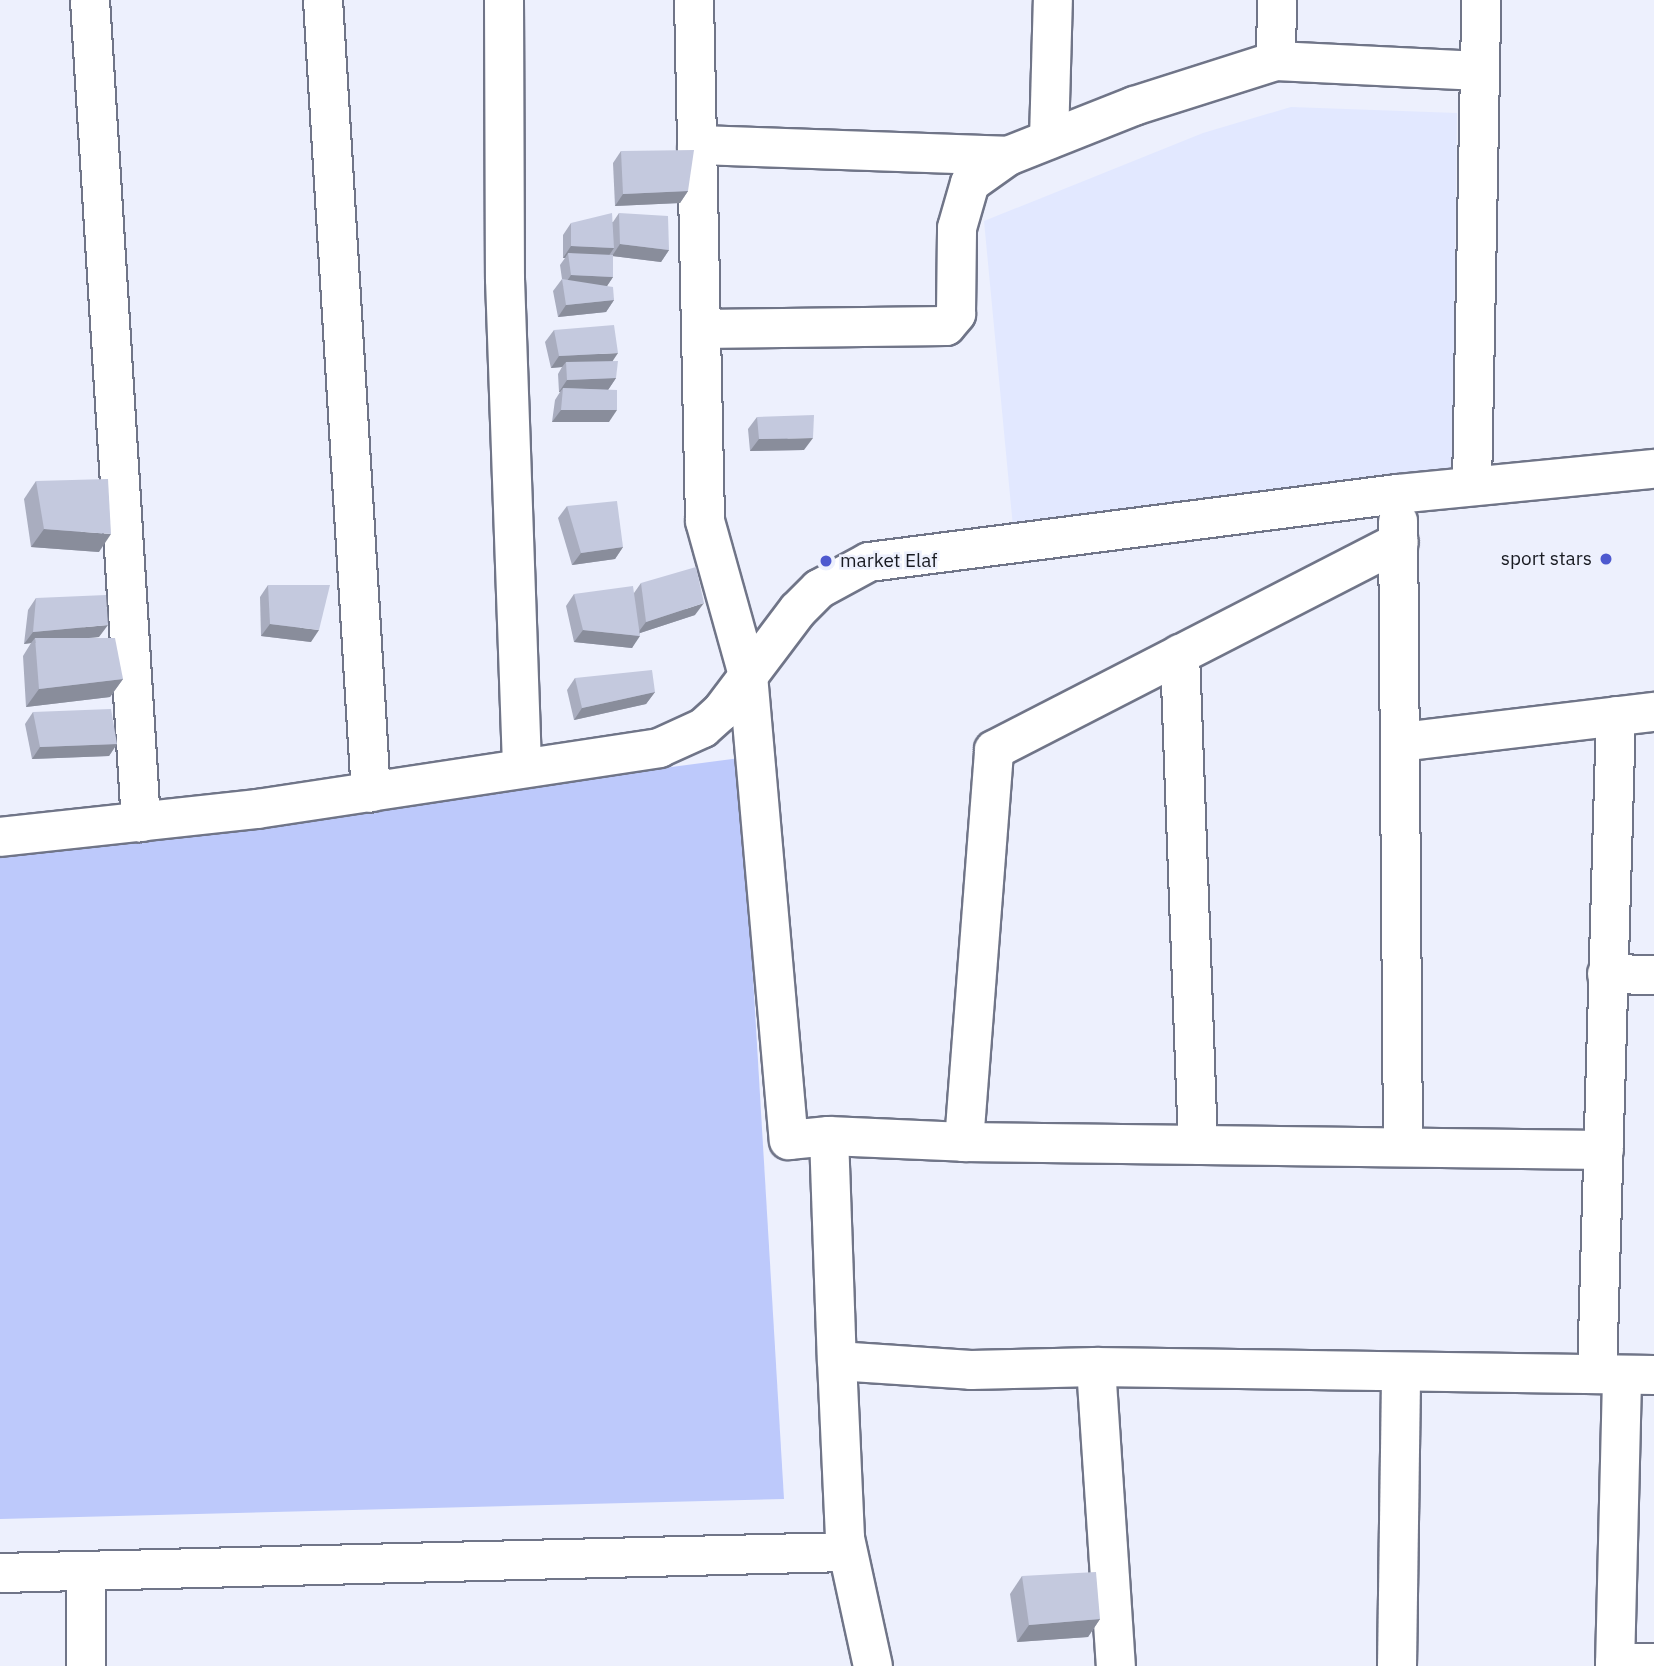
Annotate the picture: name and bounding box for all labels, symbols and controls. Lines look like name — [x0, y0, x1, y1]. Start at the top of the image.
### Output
place label: sport stars — [1501, 548, 1592, 570]
place label: market Elaf — [840, 550, 938, 572]
marker: sport stars — [1598, 551, 1614, 567]
marker: market Elaf — [818, 553, 834, 569]

